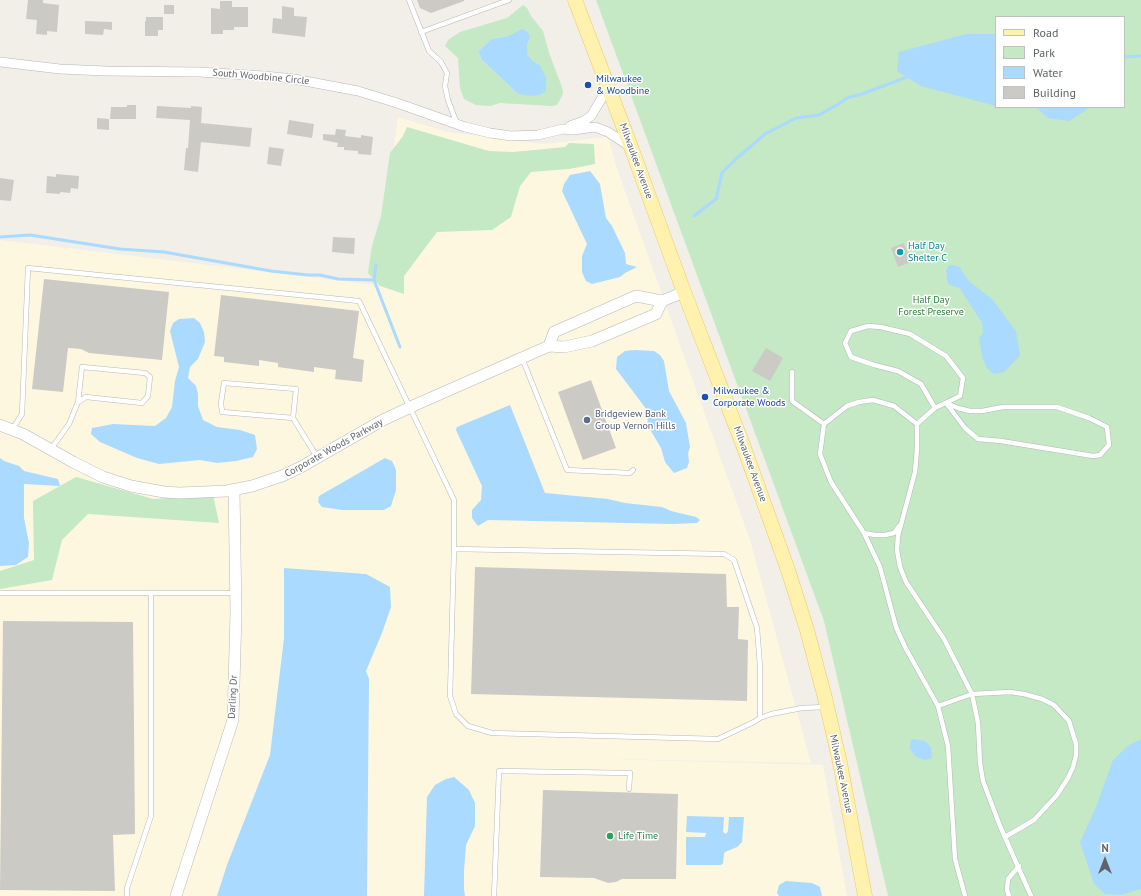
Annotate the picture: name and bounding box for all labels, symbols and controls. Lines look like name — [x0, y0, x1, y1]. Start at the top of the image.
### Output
legend — [995, 16, 1125, 108]
text: Road — [1033, 25, 1058, 40]
text: Park — [1033, 45, 1055, 60]
text: Water — [1033, 65, 1063, 80]
street label: South Woodbine Circle — [212, 67, 310, 87]
place label: Milwaukee & Woodbine — [596, 73, 649, 96]
marker: Milwaukee & Woodbine — [583, 80, 593, 90]
text: Building — [1033, 85, 1076, 100]
street label: Milwaukee Avenue — [617, 121, 655, 201]
place label: Half Day Shelter C — [908, 240, 947, 264]
marker: Half Day Shelter C — [895, 247, 905, 257]
park label: Half Day Forest Preserve — [898, 294, 964, 318]
place label: Milwaukee & Corporate Woods — [713, 385, 785, 408]
marker: Milwaukee & Corporate Woods — [700, 392, 710, 402]
place label: Bridgeview Bank Group Vernon Hills — [595, 408, 675, 432]
marker: Bridgeview Bank Group Vernon Hills — [582, 415, 592, 425]
street label: Corporate Woods Parkway — [283, 416, 385, 480]
street label: Milwaukee Avenue — [731, 424, 769, 504]
street label: Darling Dr — [226, 675, 240, 719]
street label: Milwaukee Avenue — [827, 734, 855, 814]
place label: Life Time — [618, 830, 658, 842]
marker: Life Time — [605, 831, 615, 841]
north arrow — [1085, 840, 1125, 880]
text: N — [1101, 841, 1109, 855]

